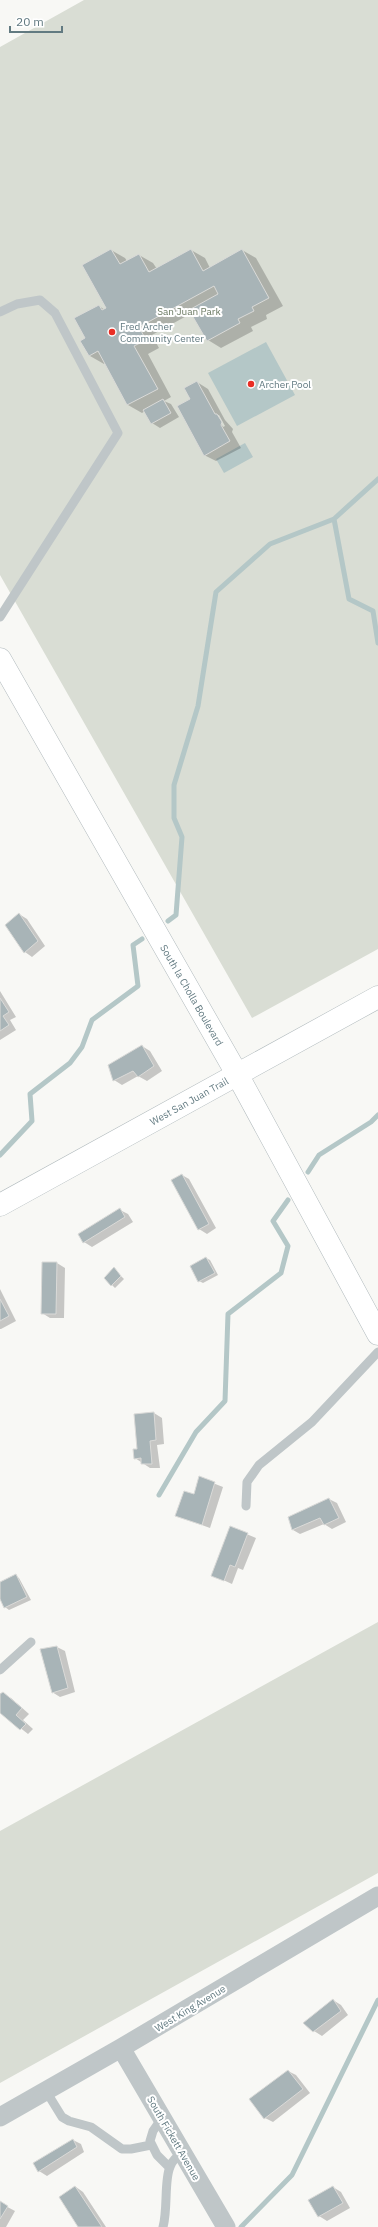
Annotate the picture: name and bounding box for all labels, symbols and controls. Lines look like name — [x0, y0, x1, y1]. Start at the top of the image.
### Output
scale bar — [10, 8, 62, 34]
text: 20 m — [16, 14, 44, 29]
park label: San Juan Park — [157, 305, 222, 318]
place label: Fred Archer Community Center — [120, 320, 204, 345]
marker: Fred Archer Community Center — [107, 327, 117, 337]
place label: Archer Pool — [259, 378, 311, 391]
marker: Archer Pool — [246, 379, 256, 389]
street label: South la Cholla Boulevard — [157, 942, 226, 1048]
street label: West San Juan Trail — [148, 1074, 231, 1128]
street label: West King Avenue — [152, 1982, 229, 2035]
street label: South Fickett Avenue — [144, 2094, 203, 2183]

